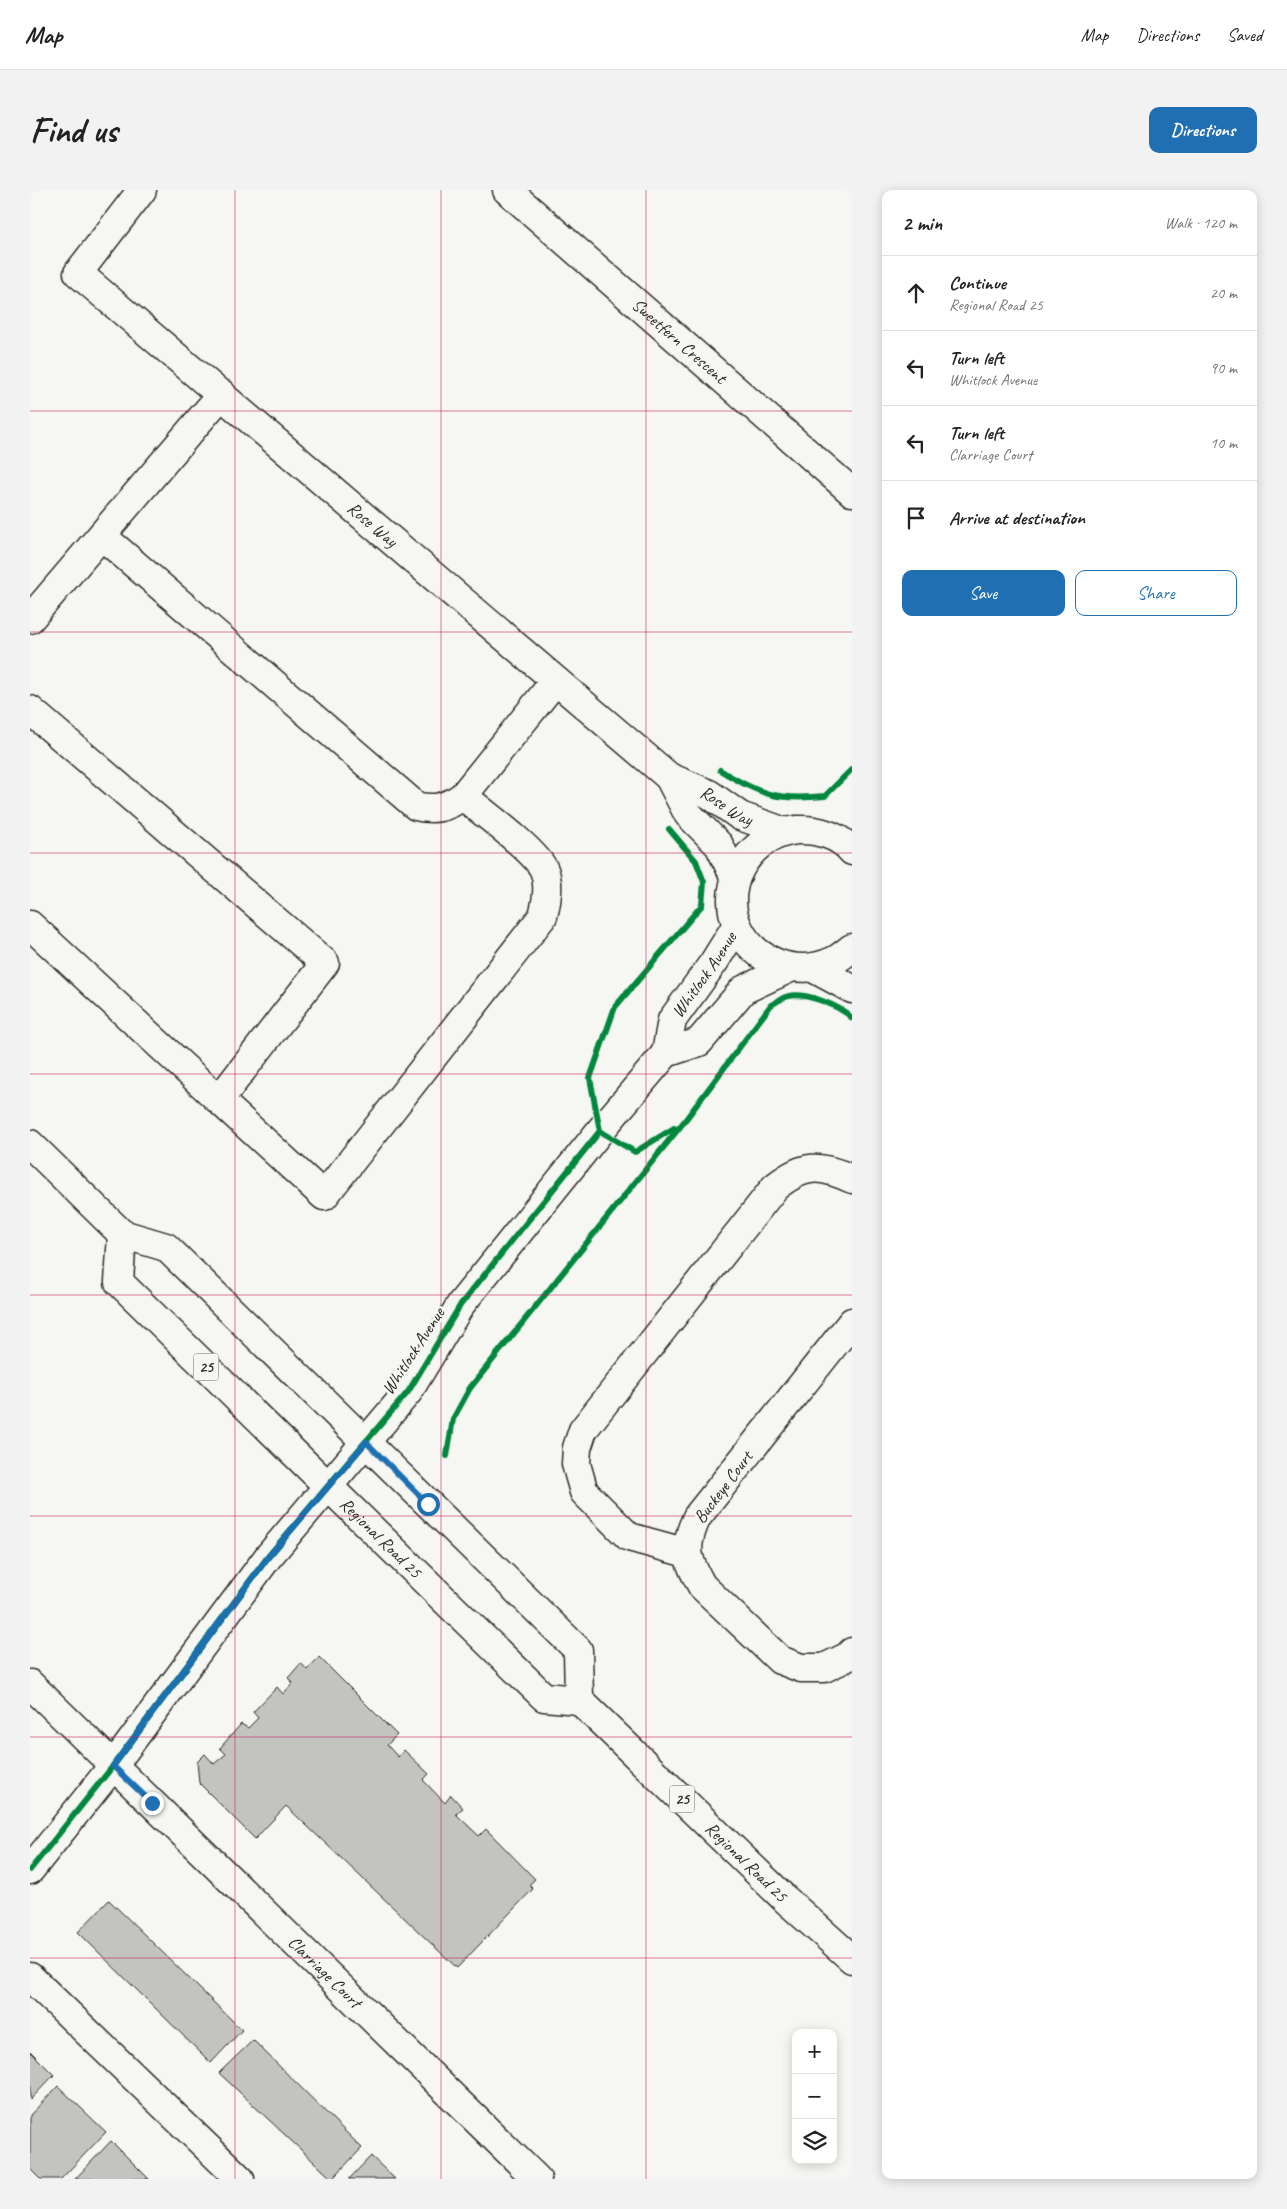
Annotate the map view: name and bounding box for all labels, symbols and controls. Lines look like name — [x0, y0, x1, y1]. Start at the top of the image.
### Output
text: Map — [25, 20, 62, 50]
text: Map — [1081, 24, 1108, 46]
text: Directions — [1136, 24, 1199, 46]
text: Saved — [1227, 24, 1262, 46]
button: Directions — [1149, 107, 1257, 153]
text: Find us — [30, 108, 117, 153]
text: 2 min — [902, 210, 942, 236]
text: Walk · 120 m — [1165, 213, 1237, 233]
text: Continue — [949, 271, 1006, 295]
icon: ahead — [902, 279, 930, 307]
text: 20 m — [1210, 283, 1237, 303]
street label: Sweetfern Crescent — [627, 294, 733, 389]
text: Regional Road 25 — [949, 295, 1043, 315]
text: Turn left — [949, 346, 1004, 370]
icon: left — [902, 354, 930, 382]
text: 90 m — [1210, 358, 1237, 378]
text: Whitlock Avenue — [949, 370, 1037, 390]
text: Turn left — [949, 421, 1004, 445]
icon: left — [902, 429, 930, 457]
text: 10 m — [1210, 433, 1237, 453]
text: Clarriage Court — [949, 445, 1032, 465]
street label: Rose Way — [343, 497, 404, 553]
icon: arrive — [902, 504, 930, 532]
text: Arrive at destination — [949, 506, 1085, 530]
button: Save — [902, 570, 1065, 616]
button: Share — [1075, 570, 1237, 616]
street label: Rose Way — [697, 781, 757, 831]
street label: Whitlock Avenue — [667, 927, 742, 1022]
street label: Whitlock Avenue — [377, 1302, 450, 1399]
road number: 25 — [194, 1354, 218, 1380]
street label: Buckeye Court — [689, 1445, 759, 1528]
street label: Regional Road 25 — [335, 1493, 427, 1583]
route start — [417, 1493, 440, 1516]
road number: 25 — [670, 1786, 694, 1812]
route end — [141, 1792, 164, 1815]
street label: Regional Road 25 — [701, 1817, 793, 1907]
street label: Clarriage Court — [284, 1931, 368, 2015]
map controls — [792, 2029, 837, 2164]
button: + — [792, 2029, 837, 2074]
button: − — [792, 2074, 837, 2119]
button: layers — [792, 2119, 837, 2164]

